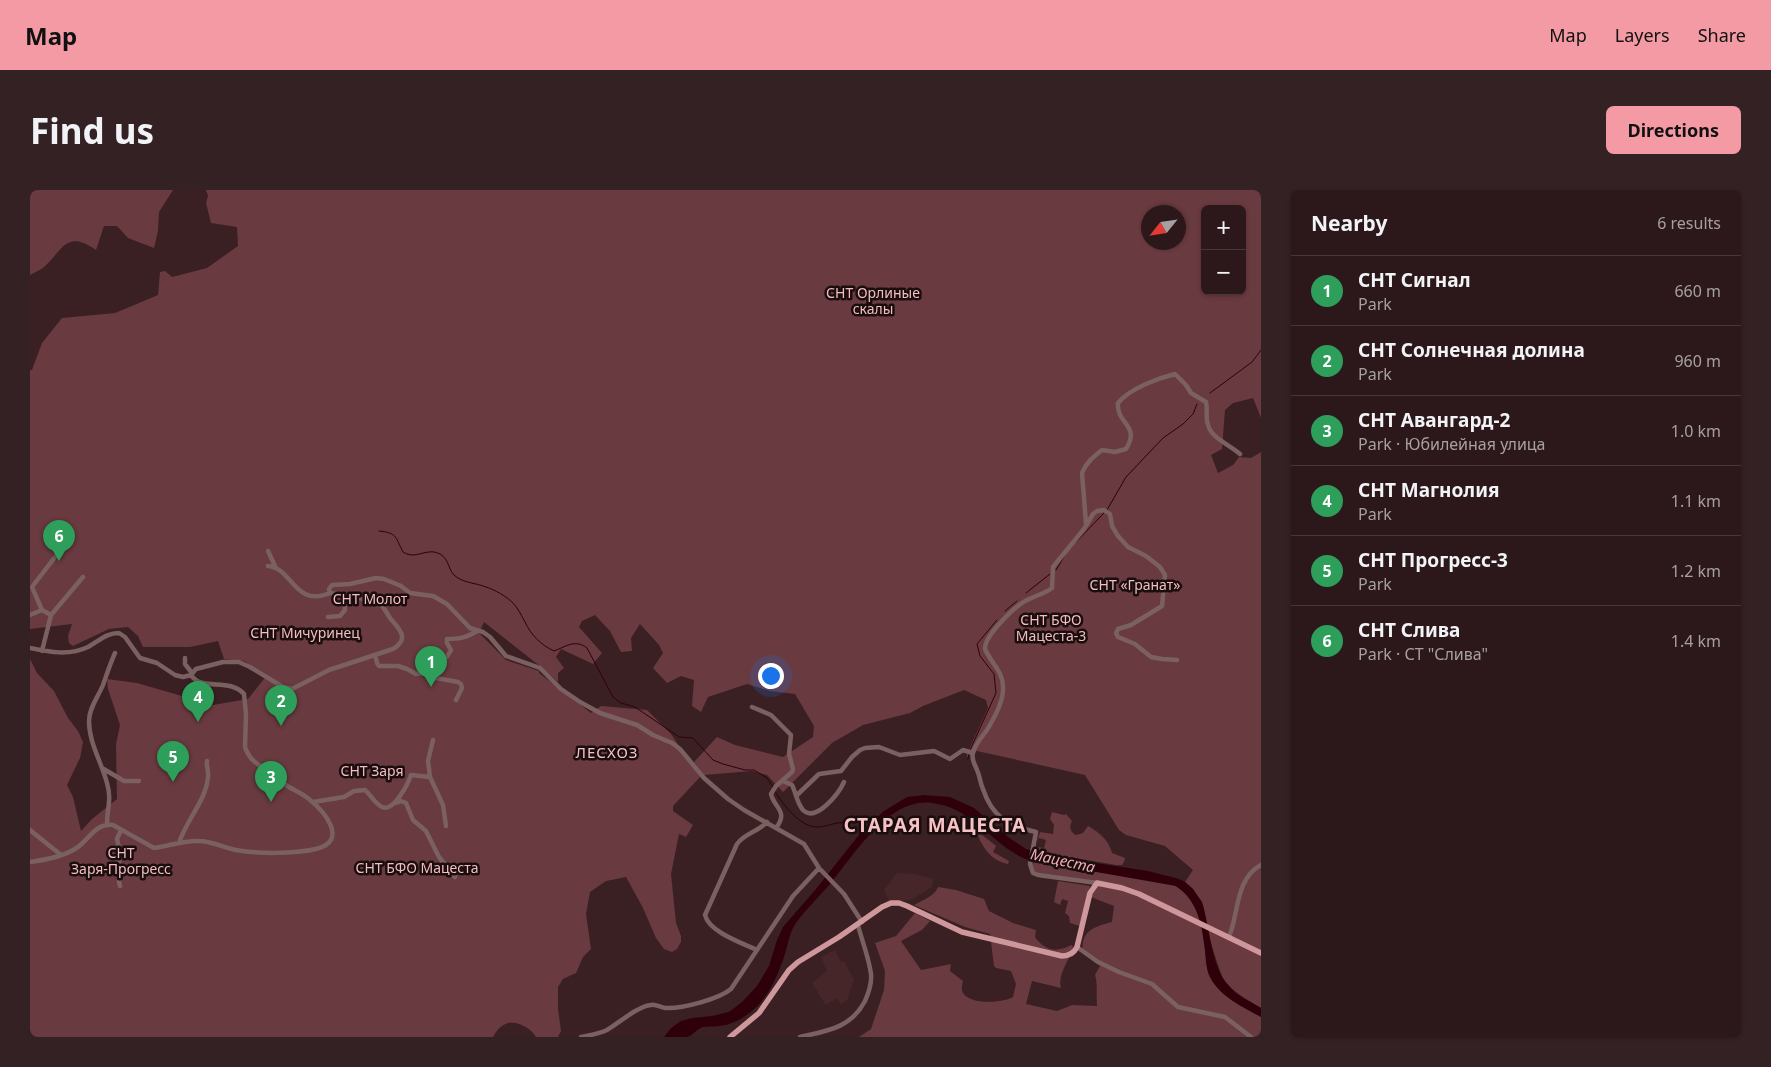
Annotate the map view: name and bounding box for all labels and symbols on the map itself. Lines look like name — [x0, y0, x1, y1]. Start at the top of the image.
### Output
north arrow — [1141, 205, 1186, 250]
park label: СНТ Орлиные скалы — [826, 283, 920, 318]
pin: 6 — [43, 520, 75, 561]
park label: СНТ «Гранат» — [1090, 575, 1180, 594]
park label: СНТ Молот — [333, 589, 408, 608]
park label: СНТ БФО Мацеста-3 — [1016, 610, 1086, 645]
park label: СНТ Мичуринец — [250, 623, 360, 642]
pin: 1 — [415, 646, 447, 687]
your location — [758, 663, 784, 689]
pin: 4 — [182, 681, 214, 722]
pin: 2 — [265, 685, 297, 726]
pin: 5 — [157, 741, 189, 782]
district label: ЛЕСХОЗ — [576, 742, 638, 762]
pin: 3 — [255, 761, 287, 802]
park label: СНТ Заря — [340, 761, 404, 780]
district label: СТАРАЯ МАЦЕСТА — [844, 812, 1026, 838]
park label: СНТ Заря-Прогресс — [71, 843, 171, 878]
water label: Мацеста — [1029, 843, 1098, 877]
park label: СНТ БФО Мацеста — [355, 858, 479, 877]

